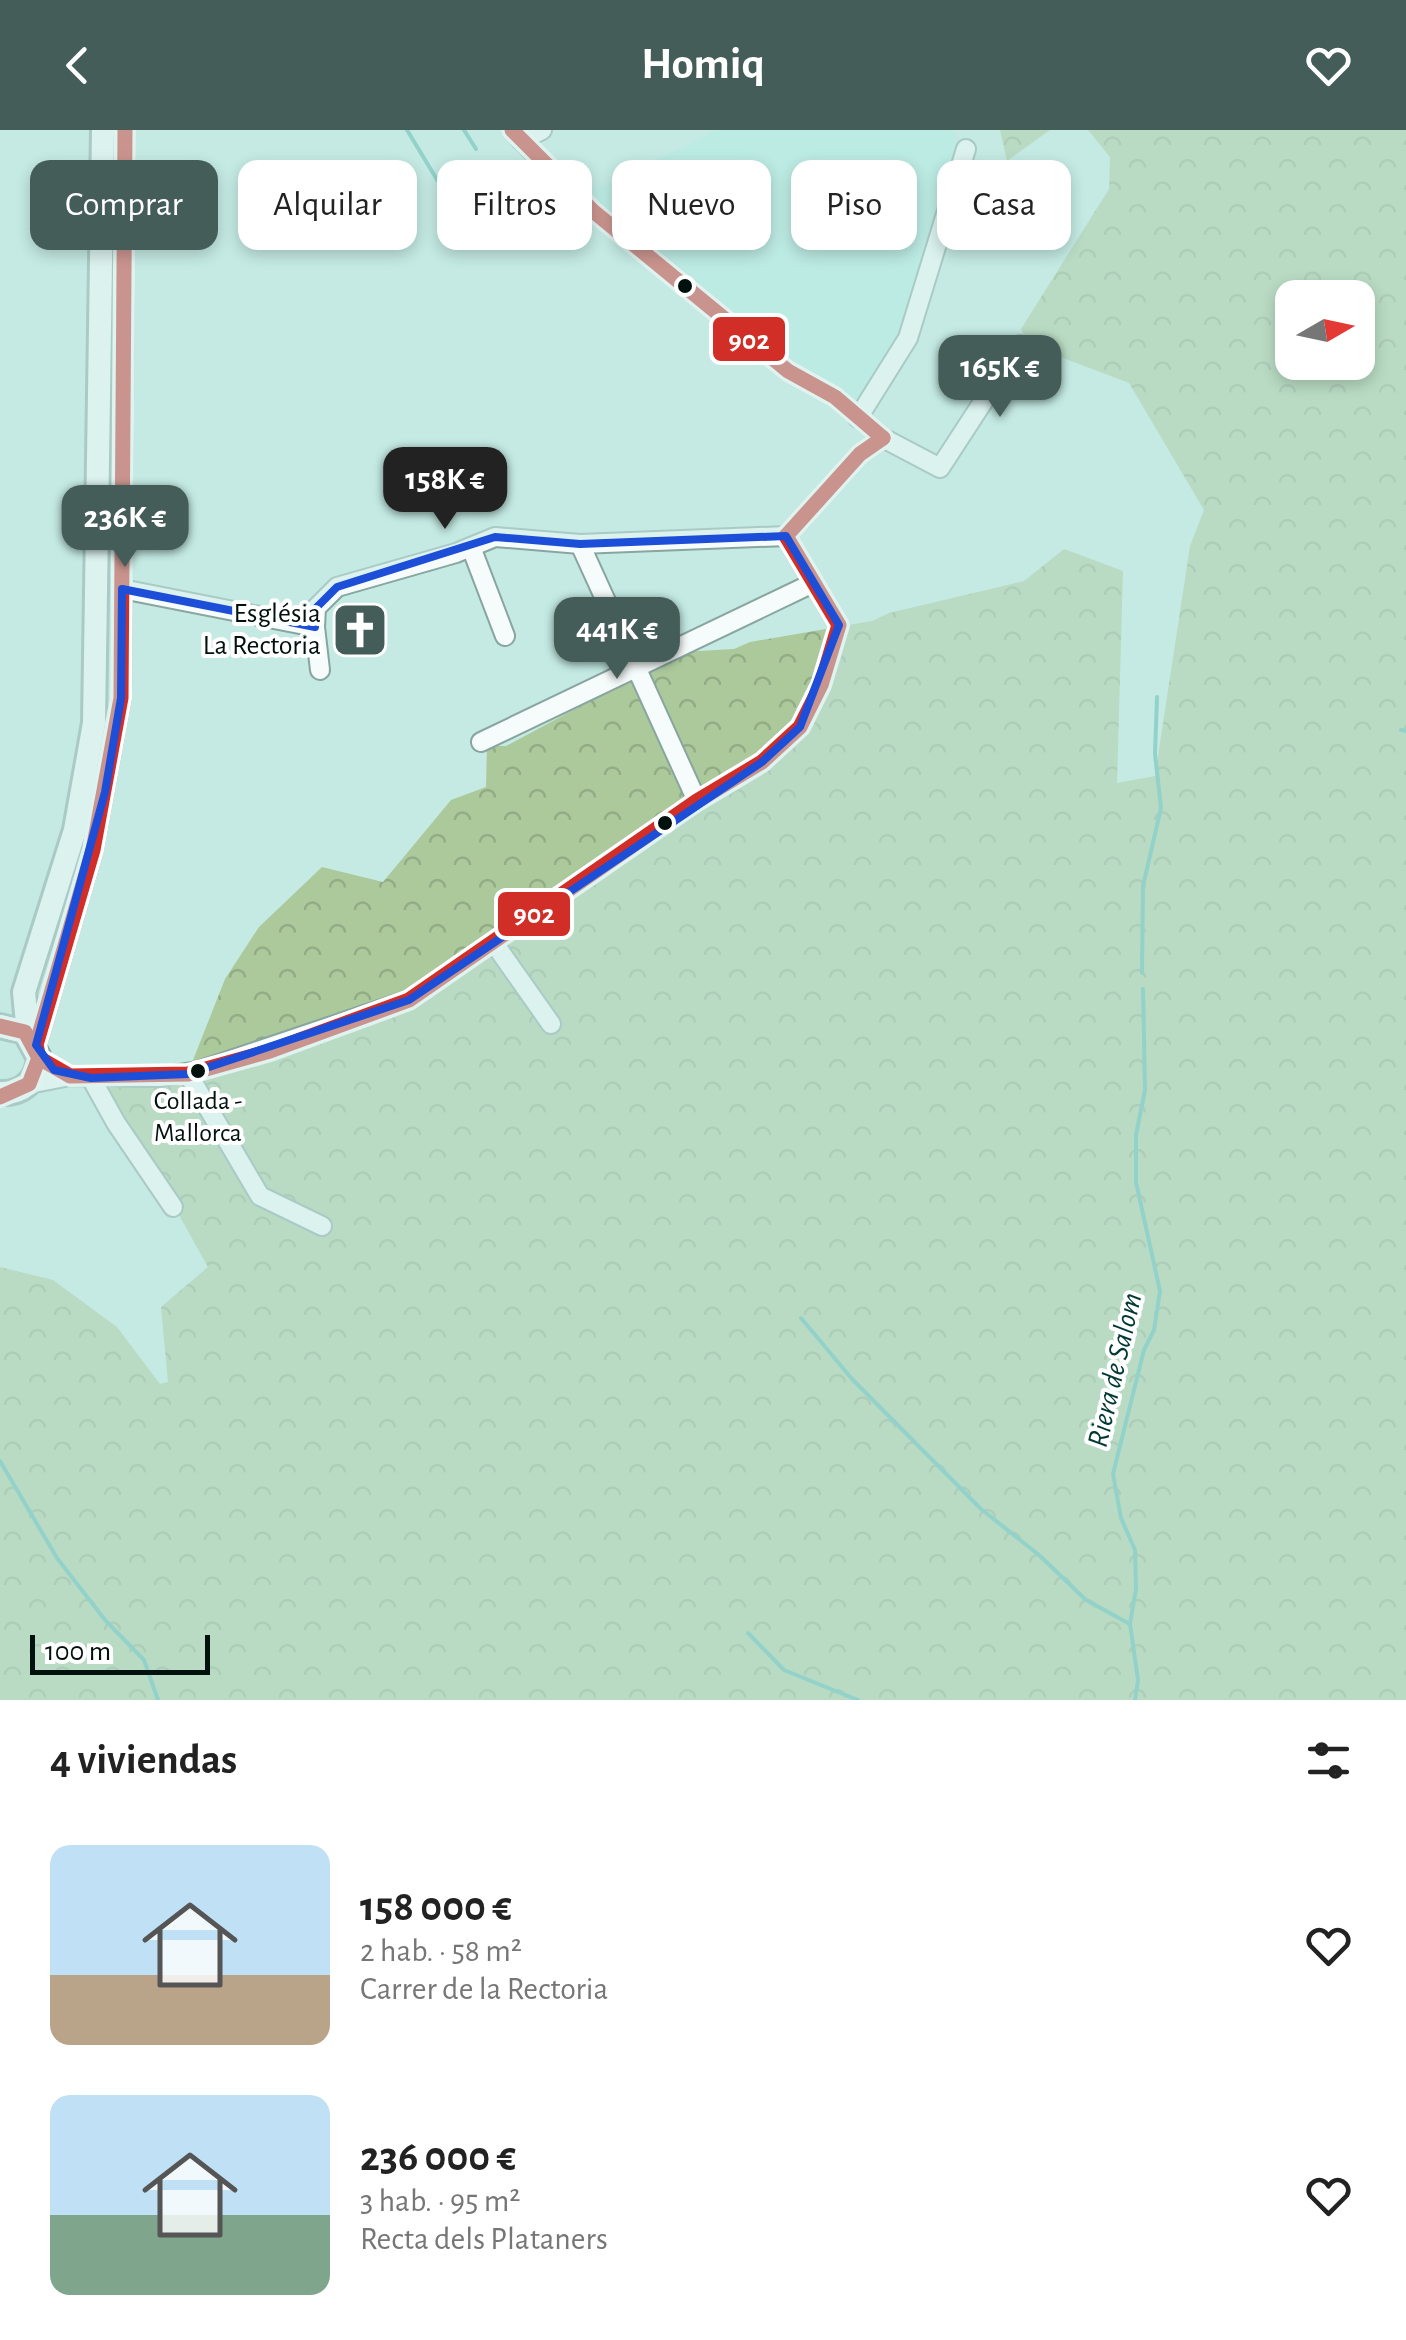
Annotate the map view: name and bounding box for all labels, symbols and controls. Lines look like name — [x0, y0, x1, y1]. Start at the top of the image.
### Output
icon: back — [50, 38, 105, 93]
icon: heart — [1301, 38, 1356, 93]
text: Homiq — [641, 42, 765, 87]
chip: Comprar — [30, 160, 218, 250]
chip: Alquilar — [238, 160, 417, 250]
chip: Filtros — [437, 160, 592, 250]
chip: Nuevo — [612, 160, 771, 250]
chip: Piso — [791, 160, 917, 250]
chip: Casa — [937, 160, 1071, 250]
unlabelled marker — [675, 276, 695, 296]
north arrow — [1275, 280, 1375, 380]
map controls — [1275, 280, 1375, 380]
line badge: 902 — [711, 315, 787, 363]
text: 902 — [728, 327, 770, 355]
pin: 165K € — [919, 335, 1081, 420]
text: 165K € — [960, 351, 1040, 383]
pin: 158K € — [364, 447, 526, 532]
text: 158K € — [405, 463, 485, 495]
pin: 236K € — [44, 485, 206, 570]
text: 236K € — [84, 501, 166, 533]
pin: 441K € — [536, 597, 698, 682]
place label: Església La Rectoria — [203, 600, 321, 660]
church icon: Església La Rectoria — [330, 600, 390, 660]
text: 441K € — [576, 613, 658, 645]
unlabelled marker — [655, 813, 675, 833]
line badge: 902 — [496, 890, 572, 938]
text: 902 — [513, 901, 555, 929]
marker: Collada - Mallorca — [188, 1061, 208, 1081]
place label: Collada - Mallorca — [154, 1088, 242, 1146]
water label: Riera de Salom — [1083, 1290, 1147, 1450]
scale bar — [30, 1630, 210, 1674]
text: 100 m — [45, 1638, 111, 1666]
icon: filters — [1301, 1733, 1356, 1788]
text: 4 viviendas — [50, 1739, 237, 1781]
icon: home — [130, 1885, 250, 2005]
text: 158 000 € — [360, 1886, 512, 1928]
icon: heart — [1301, 1918, 1356, 1973]
text: 2 hab. · 58 m² — [360, 1935, 522, 1967]
text: Carrer de la Rectoria — [360, 1973, 608, 2005]
icon: home — [130, 2135, 250, 2255]
text: 236 000 € — [360, 2136, 516, 2178]
icon: heart — [1301, 2168, 1356, 2223]
text: 3 hab. · 95 m² — [360, 2185, 521, 2217]
text: Recta dels Plataners — [360, 2223, 608, 2255]

